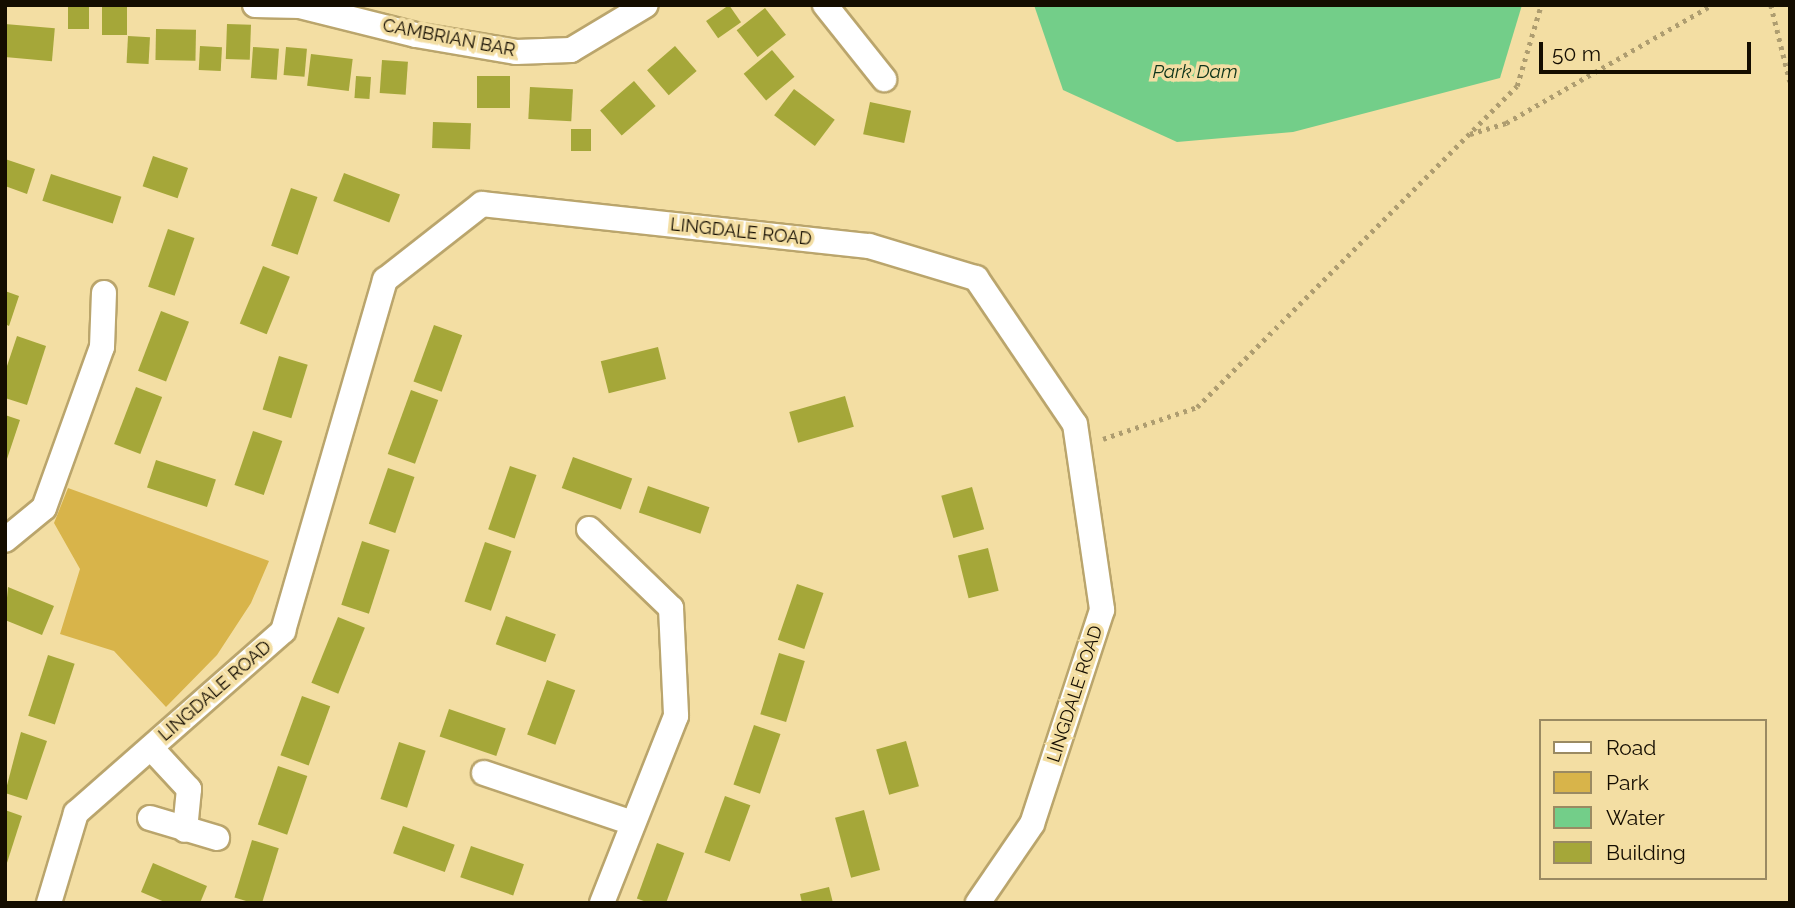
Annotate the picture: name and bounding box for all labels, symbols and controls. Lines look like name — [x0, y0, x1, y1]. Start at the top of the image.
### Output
street label: CAMBRIAN BAR — [381, 15, 517, 61]
scale bar — [1543, 28, 1755, 72]
text: 50 m — [1552, 41, 1601, 66]
water label: Park Dam — [1152, 61, 1238, 83]
street label: LINGDALE ROAD — [669, 214, 813, 250]
street label: LINGDALE ROAD — [1043, 623, 1107, 765]
street label: LINGDALE ROAD — [154, 636, 276, 746]
legend — [1540, 719, 1767, 880]
text: Road — [1606, 735, 1656, 760]
text: Park — [1606, 770, 1649, 795]
text: Water — [1606, 805, 1665, 830]
text: Building — [1606, 840, 1686, 865]

